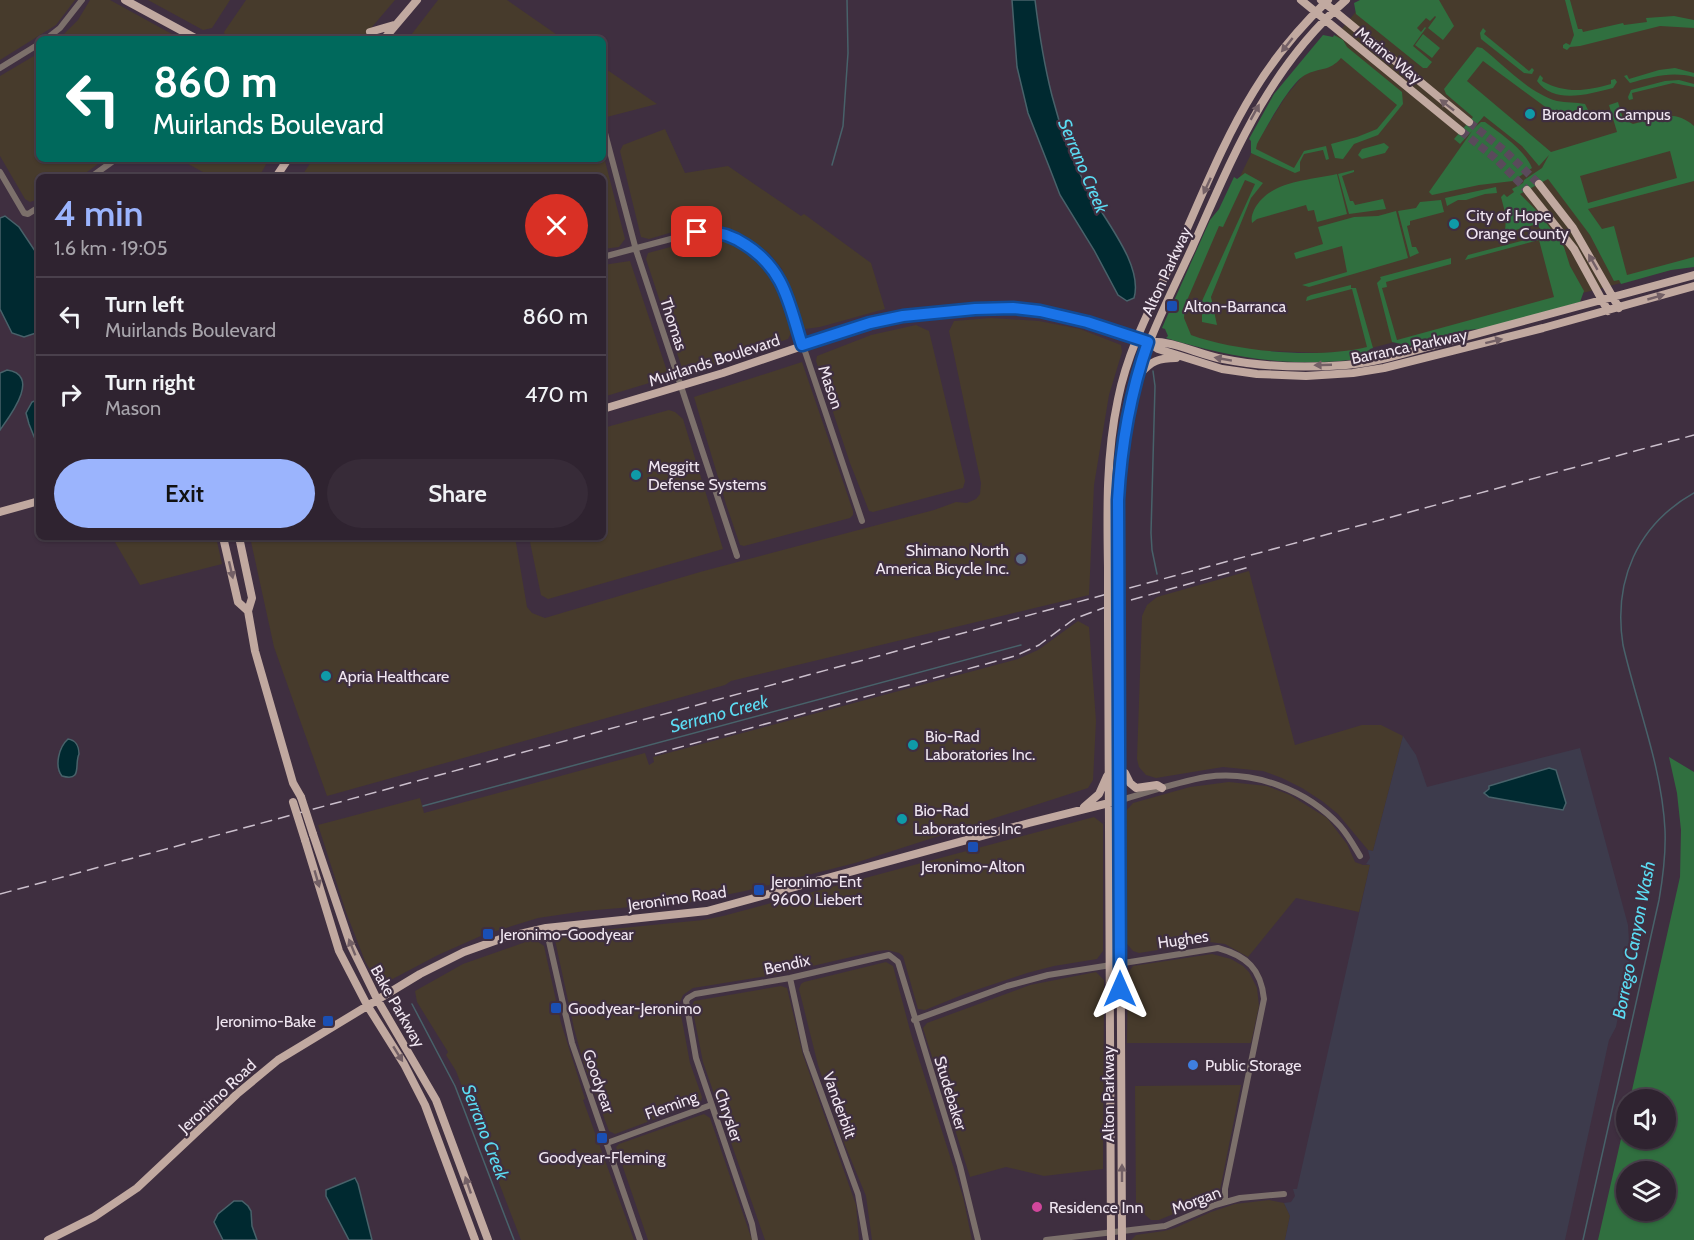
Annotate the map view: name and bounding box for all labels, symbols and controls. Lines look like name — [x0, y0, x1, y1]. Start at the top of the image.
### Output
street label: Marine Way — [1352, 23, 1426, 88]
one-way arrow — [1280, 37, 1293, 53]
text: 860 m — [153, 56, 278, 108]
icon: left — [54, 60, 132, 138]
one-way arrow — [1439, 98, 1455, 111]
one-way arrow — [1250, 103, 1260, 120]
place label: Broadcom Campus — [1542, 105, 1671, 124]
marker: Broadcom Campus — [1523, 107, 1537, 121]
text: Muirlands Boulevard — [153, 108, 384, 141]
water label: Serrano Creek — [1053, 115, 1113, 218]
one-way arrow — [1202, 178, 1212, 196]
text: 4 min — [54, 191, 144, 235]
button: close — [525, 194, 588, 257]
pin — [671, 206, 722, 257]
place label: City of Hope Orange County — [1466, 206, 1569, 243]
icon: arrive — [680, 215, 713, 248]
marker: City of Hope Orange County — [1447, 217, 1461, 231]
street label: Alton Parkway — [1138, 224, 1195, 319]
text: 1.6 km · 19:05 — [54, 236, 168, 260]
one-way arrow — [1588, 254, 1599, 270]
text: Turn left — [105, 291, 184, 318]
one-way arrow — [1647, 292, 1665, 301]
street label: Thomas — [656, 295, 691, 353]
place label: Alton-Barranca — [1184, 297, 1286, 316]
marker: Alton-Barranca — [1165, 299, 1179, 313]
icon: left — [54, 300, 87, 333]
text: 860 m — [523, 303, 588, 330]
text: Muirlands Boulevard — [105, 318, 276, 342]
street label: Barranca Parkway — [1349, 325, 1469, 368]
street label: Muirlands Boulevard — [646, 330, 782, 391]
one-way arrow — [1485, 336, 1503, 345]
one-way arrow — [1213, 354, 1232, 363]
one-way arrow — [1314, 361, 1333, 370]
street label: Mason — [814, 363, 847, 412]
text: Turn right — [105, 369, 195, 396]
icon: right — [54, 378, 87, 411]
text: 470 m — [525, 381, 588, 408]
text: Mason — [105, 396, 161, 420]
place label: Meggitt Defense Systems — [648, 457, 767, 494]
button: Exit — [54, 459, 315, 528]
button: Share — [327, 459, 588, 528]
marker: Meggitt Defense Systems — [629, 468, 643, 482]
place label: Shimano North America Bicycle Inc. — [876, 541, 1009, 578]
marker: Shimano North America Bicycle Inc. — [1014, 552, 1028, 566]
one-way arrow — [226, 560, 236, 579]
place label: Apria Healthcare — [338, 667, 449, 686]
marker: Apria Healthcare — [319, 669, 333, 683]
water label: Serrano Creek — [668, 690, 772, 738]
place label: Bio-Rad Laboratories Inc. — [925, 727, 1035, 764]
marker: Bio-Rad Laboratories Inc. — [906, 738, 920, 752]
place label: Bio-Rad Laboratories Inc — [914, 801, 1021, 838]
marker: Bio-Rad Laboratories Inc — [895, 812, 909, 826]
marker: Jeronimo-Alton — [966, 840, 980, 854]
place label: Jeronimo-Alton — [920, 857, 1025, 876]
water label: Borrego Canyon Wash — [1608, 859, 1660, 1021]
one-way arrow — [313, 870, 322, 888]
place label: Jeronimo-Ent 9600 Liebert — [770, 872, 863, 909]
street label: Jeronimo Road — [626, 882, 727, 915]
marker: Jeronimo-Ent 9600 Liebert — [752, 883, 766, 897]
place label: Jeronimo-Goodyear — [499, 925, 635, 944]
street label: Hughes — [1157, 926, 1210, 952]
marker: Jeronimo-Goodyear — [481, 927, 495, 941]
one-way arrow — [347, 938, 356, 956]
street label: Bendix — [762, 950, 812, 979]
position arrow — [1088, 957, 1152, 1021]
street label: Bake Parkway — [366, 962, 429, 1051]
place label: Goodyear-Jeronimo — [568, 999, 701, 1018]
marker: Goodyear-Jeronimo — [549, 1001, 563, 1015]
place label: Jeronimo-Bake — [215, 1012, 316, 1031]
marker: Jeronimo-Bake — [321, 1014, 335, 1028]
one-way arrow — [393, 1046, 404, 1062]
street label: Alton Parkway — [1099, 1046, 1118, 1142]
street label: Goodyear — [579, 1047, 619, 1116]
street label: Studebaker — [930, 1054, 971, 1133]
street label: Jeronimo Road — [174, 1056, 260, 1138]
place label: Public Storage — [1205, 1056, 1301, 1075]
marker: Public Storage — [1186, 1058, 1200, 1072]
street label: Vanderbilt — [819, 1069, 861, 1142]
water label: Serrano Creek — [457, 1081, 514, 1184]
street label: Chrysler — [711, 1086, 747, 1145]
street label: Fleming — [642, 1087, 701, 1124]
map controls — [1616, 1089, 1676, 1221]
button: sound — [1616, 1089, 1676, 1149]
marker: Goodyear-Fleming — [595, 1131, 609, 1145]
place label: Goodyear-Fleming — [538, 1148, 667, 1167]
button: layers — [1616, 1161, 1676, 1221]
one-way arrow — [1117, 1163, 1127, 1182]
one-way arrow — [463, 1176, 473, 1194]
street label: Morgan — [1169, 1182, 1224, 1219]
place label: Residence Inn — [1049, 1198, 1143, 1217]
marker: Residence Inn — [1030, 1200, 1044, 1214]

